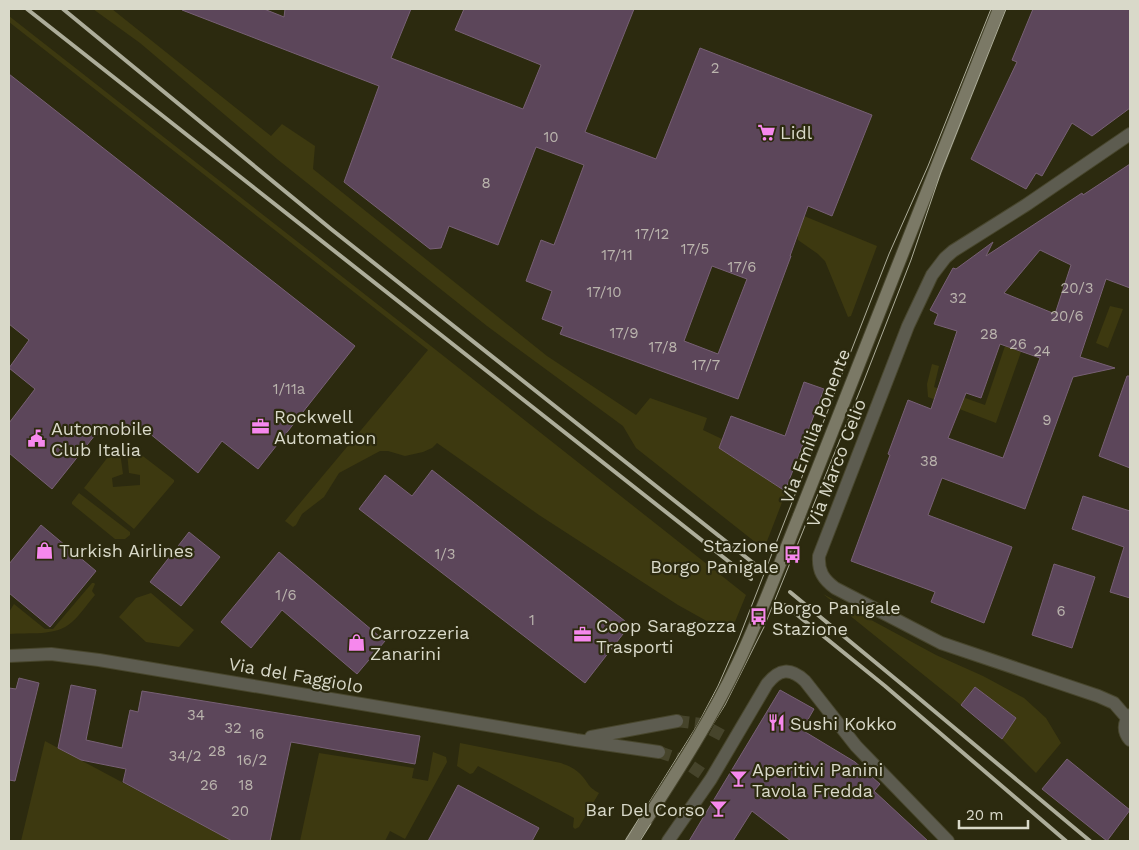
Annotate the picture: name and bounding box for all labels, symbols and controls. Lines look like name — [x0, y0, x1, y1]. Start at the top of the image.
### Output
house number: 2 — [711, 59, 719, 77]
supermarket icon: Lidl — [756, 122, 776, 142]
place label: Lidl — [780, 122, 813, 143]
house number: 10 — [543, 128, 559, 146]
house number: 8 — [481, 174, 491, 192]
house number: 17/12 — [635, 225, 669, 243]
house number: 17/5 — [681, 240, 709, 258]
house number: 17/11 — [601, 246, 633, 264]
house number: 17/6 — [728, 258, 756, 276]
house number: 20/3 — [1060, 279, 1094, 297]
house number: 17/10 — [586, 283, 622, 301]
house number: 32 — [949, 289, 967, 307]
house number: 20/6 — [1050, 307, 1084, 325]
house number: 17/9 — [609, 324, 639, 342]
house number: 28 — [980, 325, 998, 343]
house number: 26 — [1009, 335, 1027, 353]
house number: 17/8 — [649, 338, 678, 356]
house number: 24 — [1033, 342, 1051, 360]
street label: Via Emilia Ponente — [776, 346, 854, 506]
house number: 17/7 — [692, 356, 720, 374]
house number: 1/11a — [273, 380, 306, 398]
street label: Via Marco Celio — [802, 396, 870, 530]
place label: Rockwell Automation — [274, 406, 376, 448]
house number: 9 — [1042, 411, 1052, 429]
office icon: Rockwell Automation — [250, 416, 270, 436]
place label: Automobile Club Italia — [51, 418, 152, 460]
public building icon: Automobile Club Italia — [27, 428, 47, 448]
house number: 38 — [920, 452, 938, 470]
place label: Stazione Borgo Panigale — [650, 535, 779, 577]
shop icon: Turkish Airlines — [35, 540, 55, 560]
place label: Turkish Airlines — [59, 540, 194, 561]
house number: 1/3 — [434, 545, 456, 563]
bus stop icon: Stazione Borgo Panigale — [783, 545, 803, 565]
house number: 1/6 — [275, 586, 297, 604]
place label: Borgo Panigale Stazione — [772, 597, 901, 639]
house number: 6 — [1056, 602, 1066, 620]
bus stop icon: Borgo Panigale Stazione — [748, 607, 768, 627]
house number: 1 — [529, 611, 535, 629]
place label: Coop Saragozza Trasporti — [596, 615, 736, 657]
place label: Carrozzeria Zanarini — [370, 622, 469, 664]
office icon: Coop Saragozza Trasporti — [572, 625, 592, 645]
shop icon: Carrozzeria Zanarini — [346, 632, 366, 652]
street label: Via del Faggiolo — [227, 653, 365, 697]
house number: 34 — [187, 706, 205, 724]
restaurant icon: Sushi Kokko — [766, 713, 786, 733]
place label: Sushi Kokko — [790, 713, 897, 734]
house number: 32 — [224, 719, 242, 737]
house number: 16 — [250, 725, 264, 743]
house number: 28 — [208, 742, 226, 760]
house number: 34/2 — [168, 747, 202, 765]
house number: 16/2 — [237, 751, 267, 769]
place label: Aperitivi Panini Tavola Fredda — [752, 759, 883, 801]
bar icon: Aperitivi Panini Tavola Fredda — [728, 769, 748, 789]
house number: 26 — [200, 776, 218, 794]
house number: 18 — [238, 776, 254, 794]
scale bar — [959, 798, 1028, 830]
place label: Bar Del Corso — [585, 799, 705, 820]
bar icon: Bar Del Corso — [709, 799, 729, 819]
house number: 20 — [231, 802, 249, 820]
text: 20 m — [966, 806, 1004, 824]

